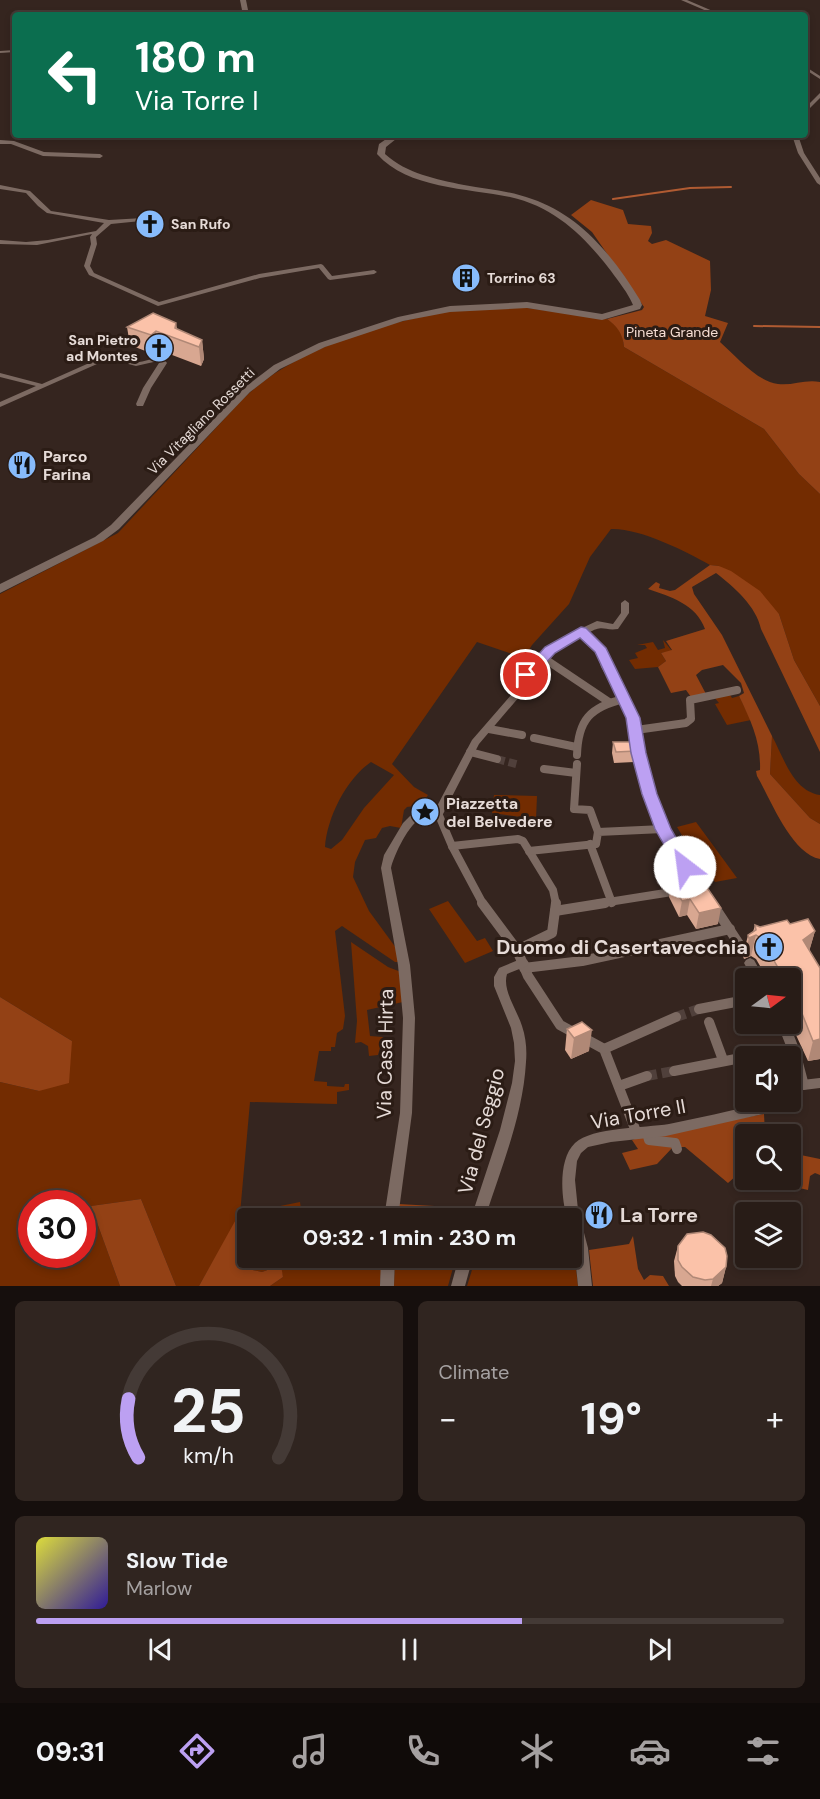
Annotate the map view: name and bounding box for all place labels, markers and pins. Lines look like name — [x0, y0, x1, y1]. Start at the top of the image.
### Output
church icon: San Rufo — [134, 208, 166, 240]
place label: San Rufo — [171, 215, 231, 233]
building icon: Torrino 63 — [450, 262, 482, 294]
place label: Torrino 63 — [487, 269, 556, 287]
place label: San Pietro ad Montes — [66, 331, 138, 365]
church icon: San Pietro ad Montes — [143, 332, 175, 364]
place label: Parco Farina — [43, 446, 91, 485]
restaurant icon: Parco Farina — [6, 449, 38, 481]
pin — [500, 649, 551, 700]
place label: Piazzetta del Belvedere — [446, 793, 553, 832]
place icon: Piazzetta del Belvedere — [409, 796, 441, 828]
church icon: Duomo di Casertavecchia — [753, 931, 785, 963]
place label: Duomo di Casertavecchia — [496, 934, 748, 960]
restaurant icon: La Torre — [583, 1199, 615, 1231]
place label: La Torre — [620, 1202, 698, 1228]

